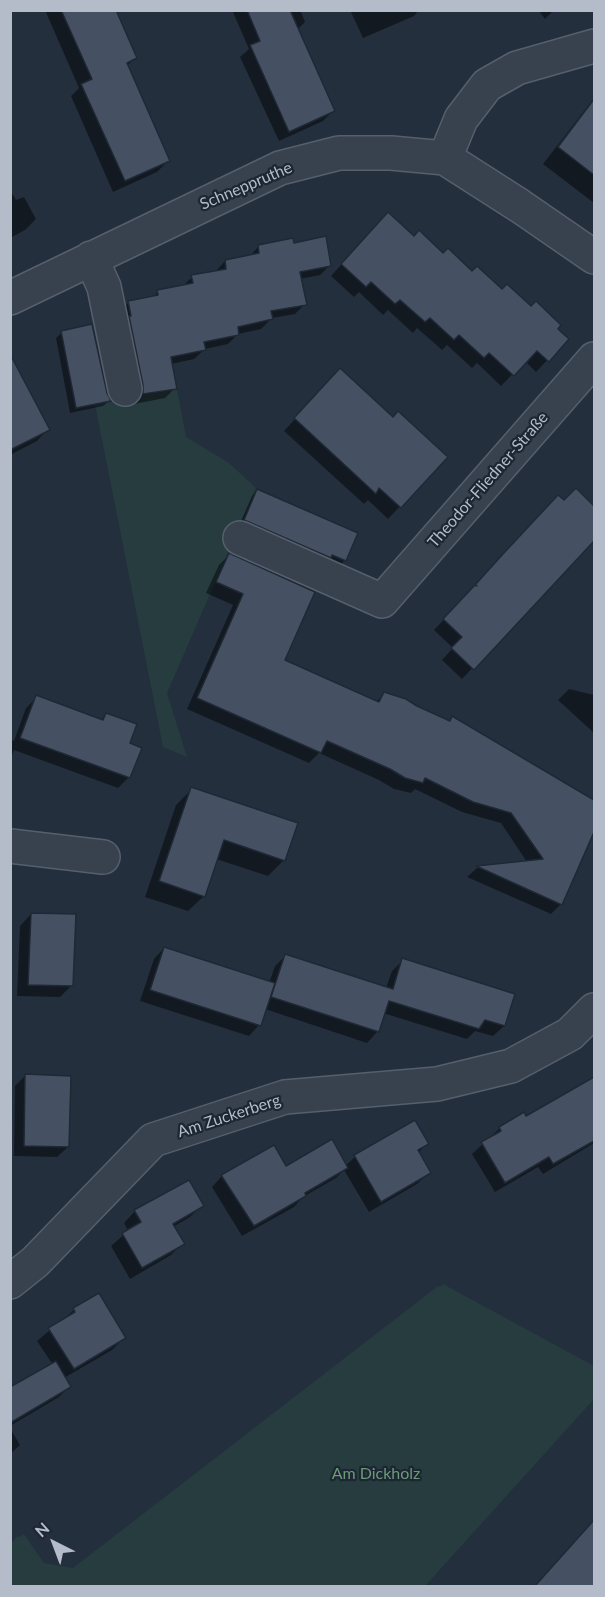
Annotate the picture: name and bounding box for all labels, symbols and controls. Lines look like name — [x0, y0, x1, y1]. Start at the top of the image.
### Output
street label: Schneppruthe — [197, 158, 295, 214]
street label: Theodor-Fliedner-Straße — [424, 408, 552, 552]
street label: Am Zuckerberg — [175, 1090, 283, 1142]
park label: Am Dickholz — [332, 1464, 420, 1484]
north arrow — [24, 1513, 84, 1573]
text: N — [31, 1518, 53, 1540]

